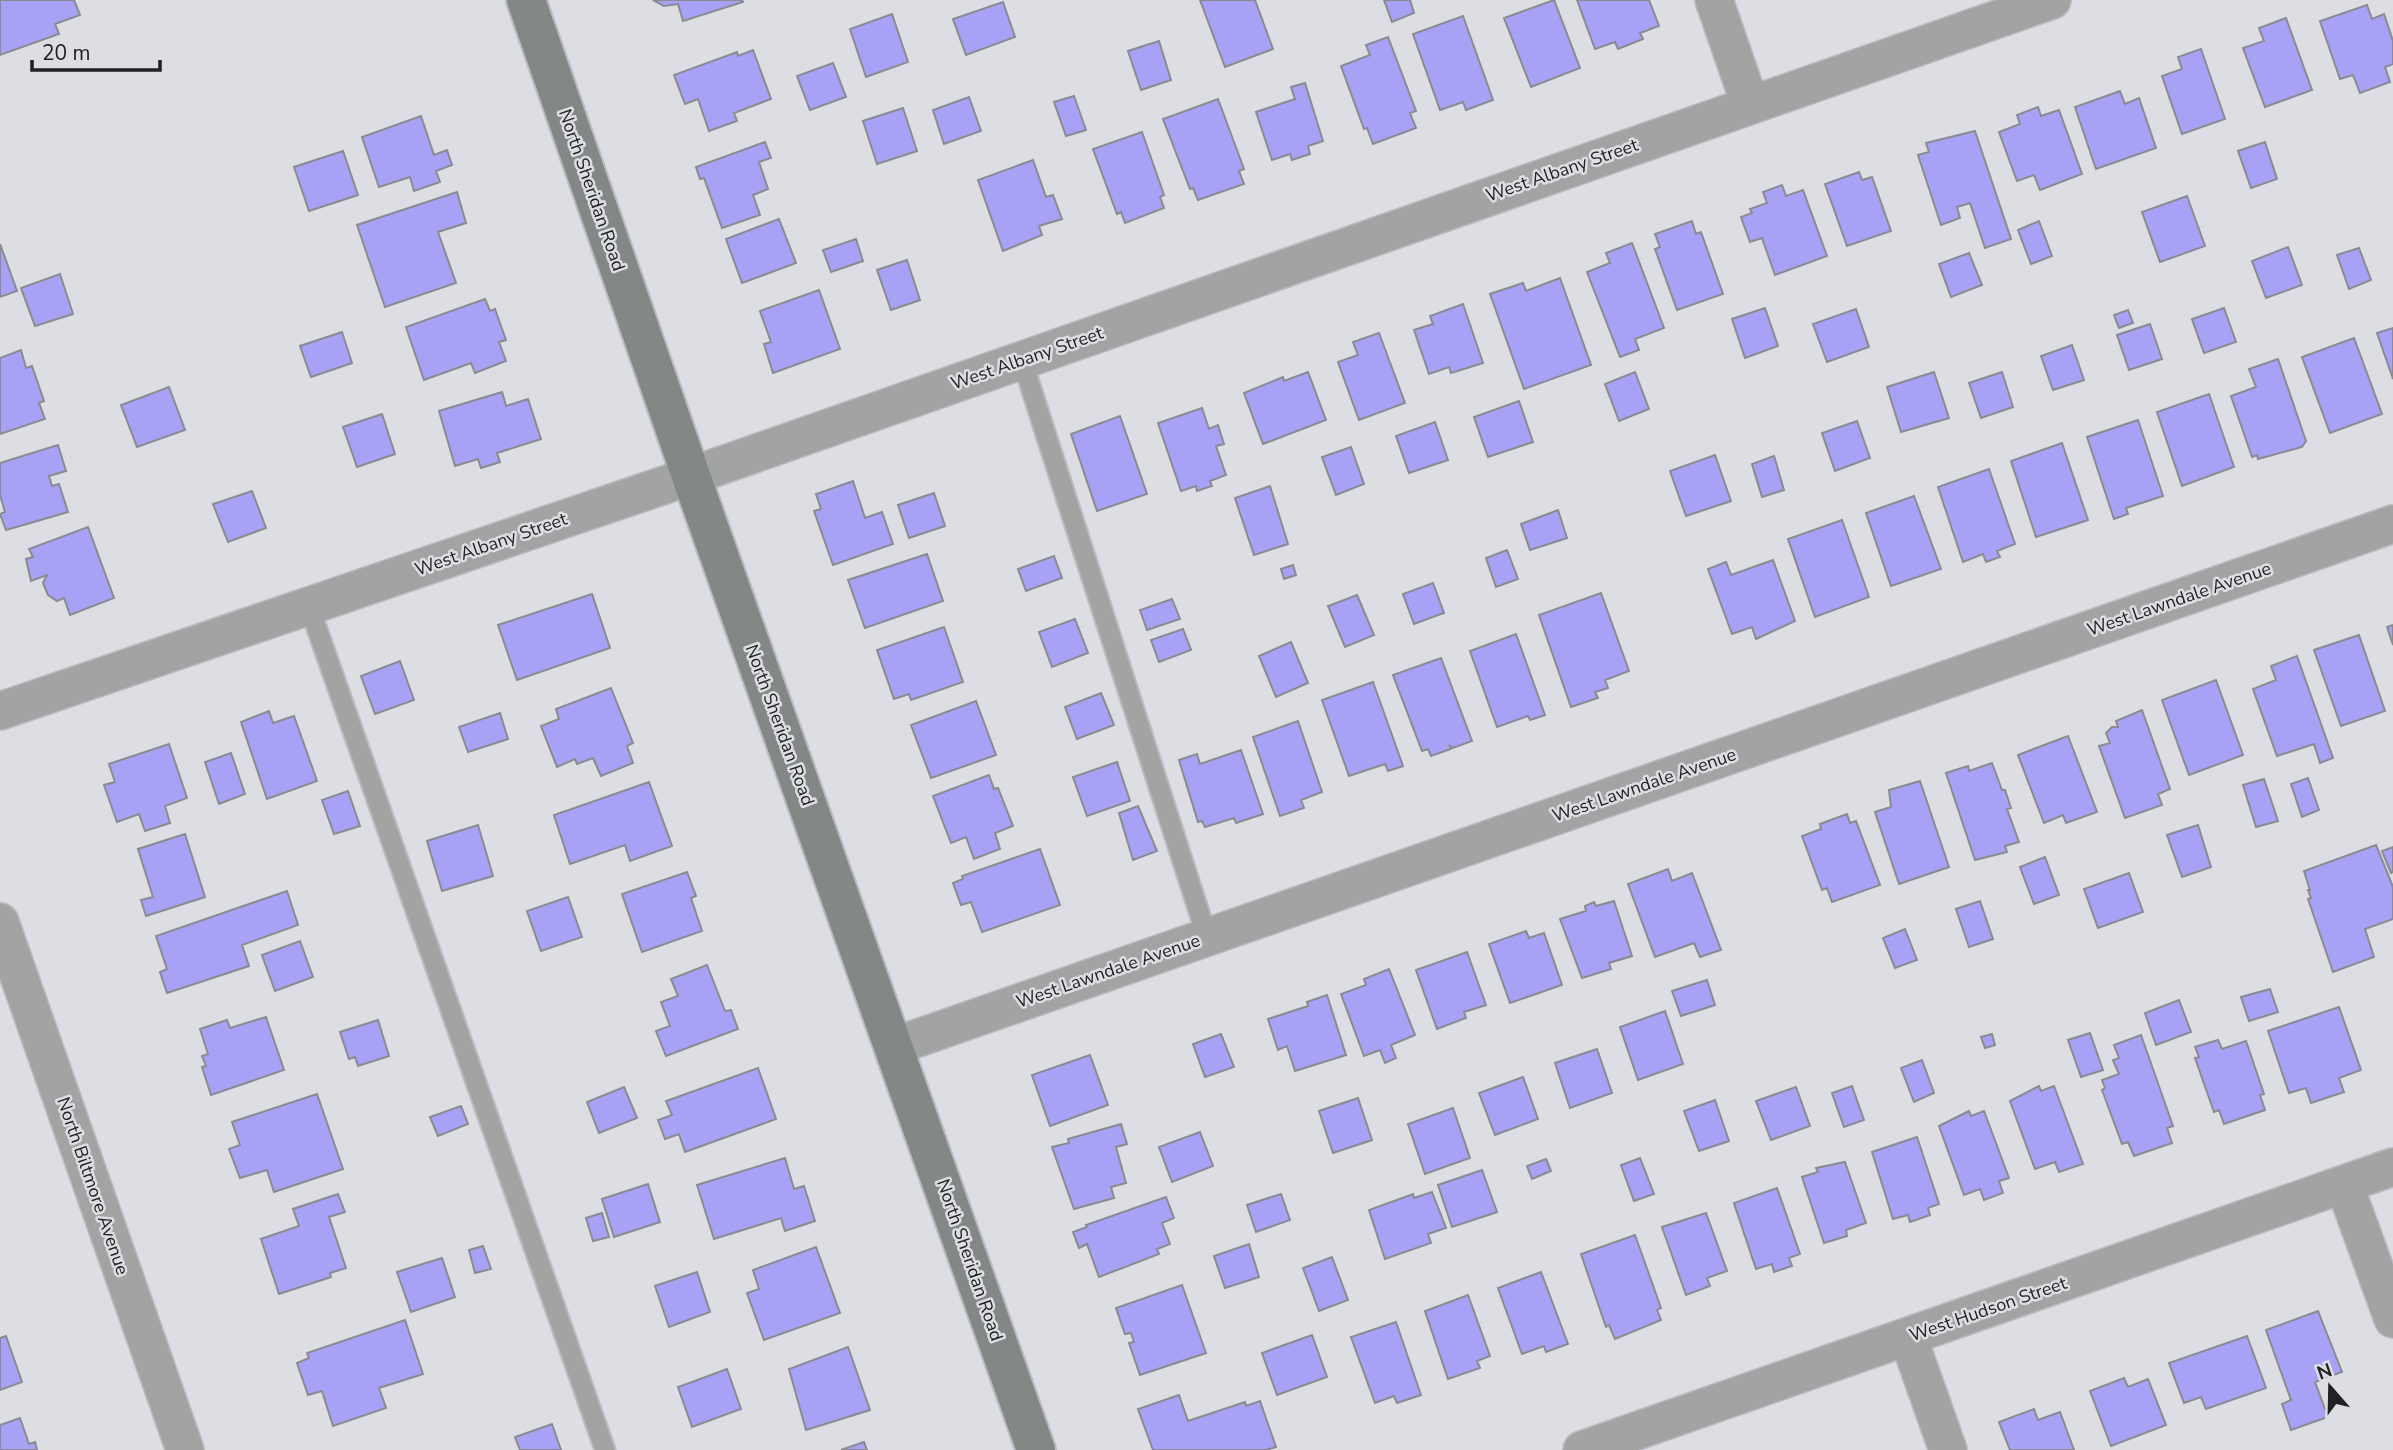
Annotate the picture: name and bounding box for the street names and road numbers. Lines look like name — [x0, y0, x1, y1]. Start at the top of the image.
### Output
street label: North Sheridan Road — [553, 106, 631, 274]
street label: West Albany Street — [1483, 132, 1642, 207]
street label: West Albany Street — [948, 320, 1107, 395]
street label: West Albany Street — [412, 506, 571, 581]
street label: West Lawndale Avenue — [2084, 556, 2274, 642]
street label: North Sheridan Road — [740, 641, 820, 809]
street label: West Lawndale Avenue — [1549, 742, 1739, 828]
street label: West Lawndale Avenue — [1013, 928, 1203, 1014]
street label: North Biltmore Avenue — [51, 1094, 135, 1278]
street label: North Sheridan Road — [931, 1176, 1009, 1344]
street label: West Hudson Street — [1906, 1271, 2070, 1347]

